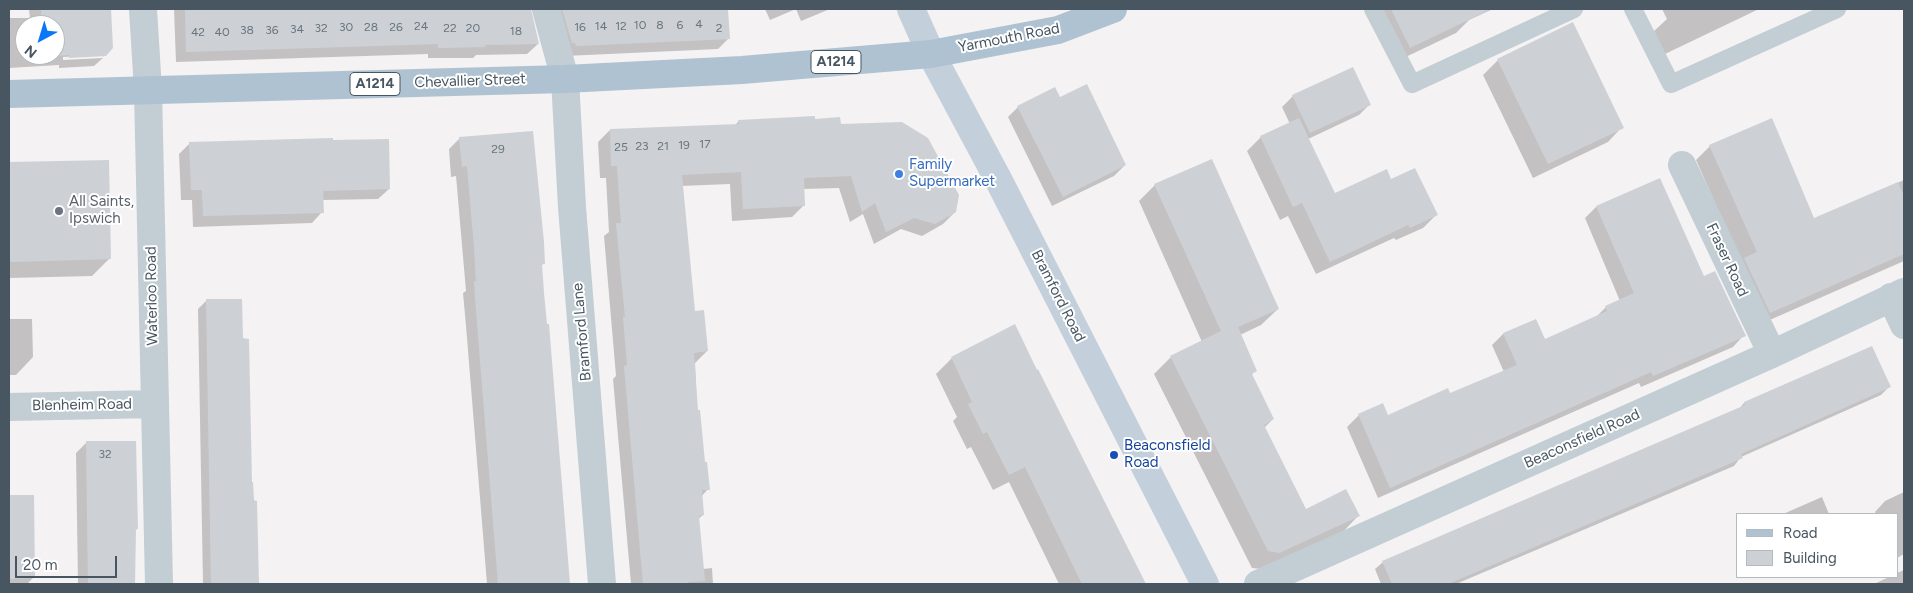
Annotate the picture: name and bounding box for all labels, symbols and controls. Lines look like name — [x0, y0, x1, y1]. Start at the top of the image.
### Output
north arrow — [15, 15, 65, 65]
house number: 4 — [695, 17, 703, 31]
house number: 10 — [634, 18, 646, 32]
house number: 8 — [656, 18, 664, 32]
house number: 6 — [677, 18, 683, 32]
house number: 24 — [414, 19, 428, 33]
house number: 14 — [595, 19, 607, 33]
house number: 12 — [615, 19, 627, 33]
street label: Yarmouth Road — [957, 19, 1061, 57]
house number: 30 — [339, 20, 353, 34]
house number: 28 — [364, 20, 378, 34]
house number: 26 — [389, 20, 403, 34]
house number: 16 — [574, 20, 586, 34]
house number: 32 — [314, 21, 328, 35]
house number: 22 — [443, 21, 457, 35]
house number: 20 — [466, 21, 480, 35]
house number: 2 — [716, 21, 722, 35]
house number: 34 — [290, 22, 304, 36]
house number: 38 — [240, 23, 254, 37]
house number: 36 — [265, 23, 279, 37]
house number: 18 — [510, 24, 522, 38]
house number: 42 — [191, 25, 205, 39]
house number: 40 — [214, 25, 230, 39]
text: N — [21, 41, 40, 61]
road number: A1214 — [811, 51, 861, 74]
street label: Chevallier Street — [414, 70, 526, 92]
road number: A1214 — [350, 72, 400, 96]
house number: 17 — [699, 137, 711, 151]
house number: 19 — [678, 138, 690, 152]
house number: 23 — [635, 139, 649, 153]
house number: 21 — [657, 139, 669, 153]
house number: 25 — [614, 140, 628, 154]
house number: 29 — [491, 142, 505, 156]
place label: Family Supermarket — [909, 156, 995, 191]
marker: Family Supermarket — [893, 168, 905, 180]
place label: All Saints, Ipswich — [69, 193, 134, 228]
marker: All Saints, Ipswich — [53, 205, 65, 217]
street label: Fraser Road — [1702, 220, 1752, 300]
street label: Waterloo Road — [142, 246, 162, 346]
street label: Bramford Road — [1027, 247, 1089, 345]
street label: Bramford Lane — [569, 282, 595, 382]
street label: Blenheim Road — [32, 395, 132, 415]
street label: Beaconsfield Road — [1521, 405, 1643, 473]
place label: Beaconsfield Road — [1124, 437, 1210, 472]
house number: 32 — [98, 447, 112, 461]
marker: Beaconsfield Road — [1108, 449, 1120, 461]
legend — [1736, 513, 1898, 578]
text: Road — [1783, 524, 1818, 542]
scale bar — [18, 546, 120, 578]
text: Building — [1783, 549, 1837, 567]
text: 20 m — [23, 556, 57, 574]

